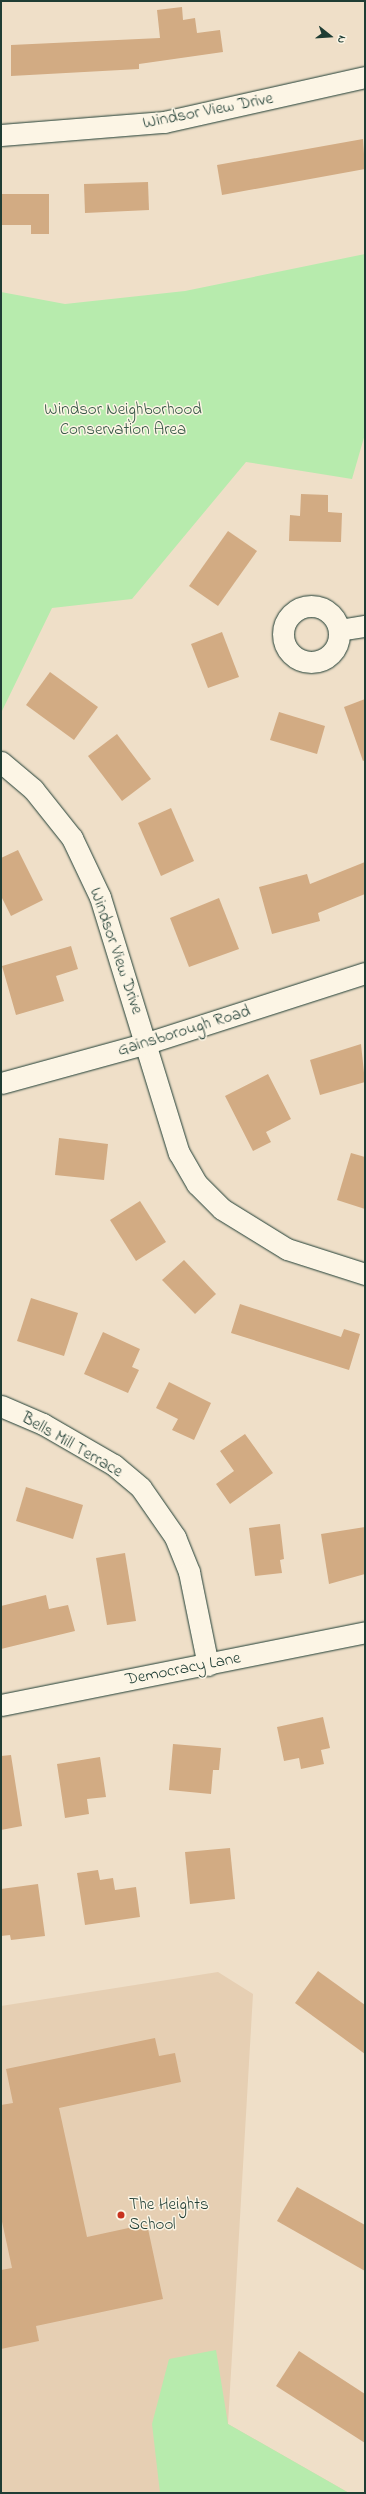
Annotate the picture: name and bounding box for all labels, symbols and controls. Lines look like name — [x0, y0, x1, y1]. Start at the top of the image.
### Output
north arrow — [310, 16, 350, 56]
text: N — [333, 34, 350, 45]
street label: Windsor View Drive — [141, 88, 275, 134]
park label: Windsor Neighborhood Conservation Area — [44, 400, 202, 440]
street label: Windsor View Drive — [85, 885, 147, 1017]
street label: Gainsborough Road — [115, 1001, 253, 1061]
street label: Bells Mill Terrace — [18, 1408, 126, 1482]
street label: Democracy Lane — [124, 1648, 242, 1690]
place label: The Heights School — [129, 2195, 209, 2235]
marker: The Heights School — [116, 2210, 126, 2220]

